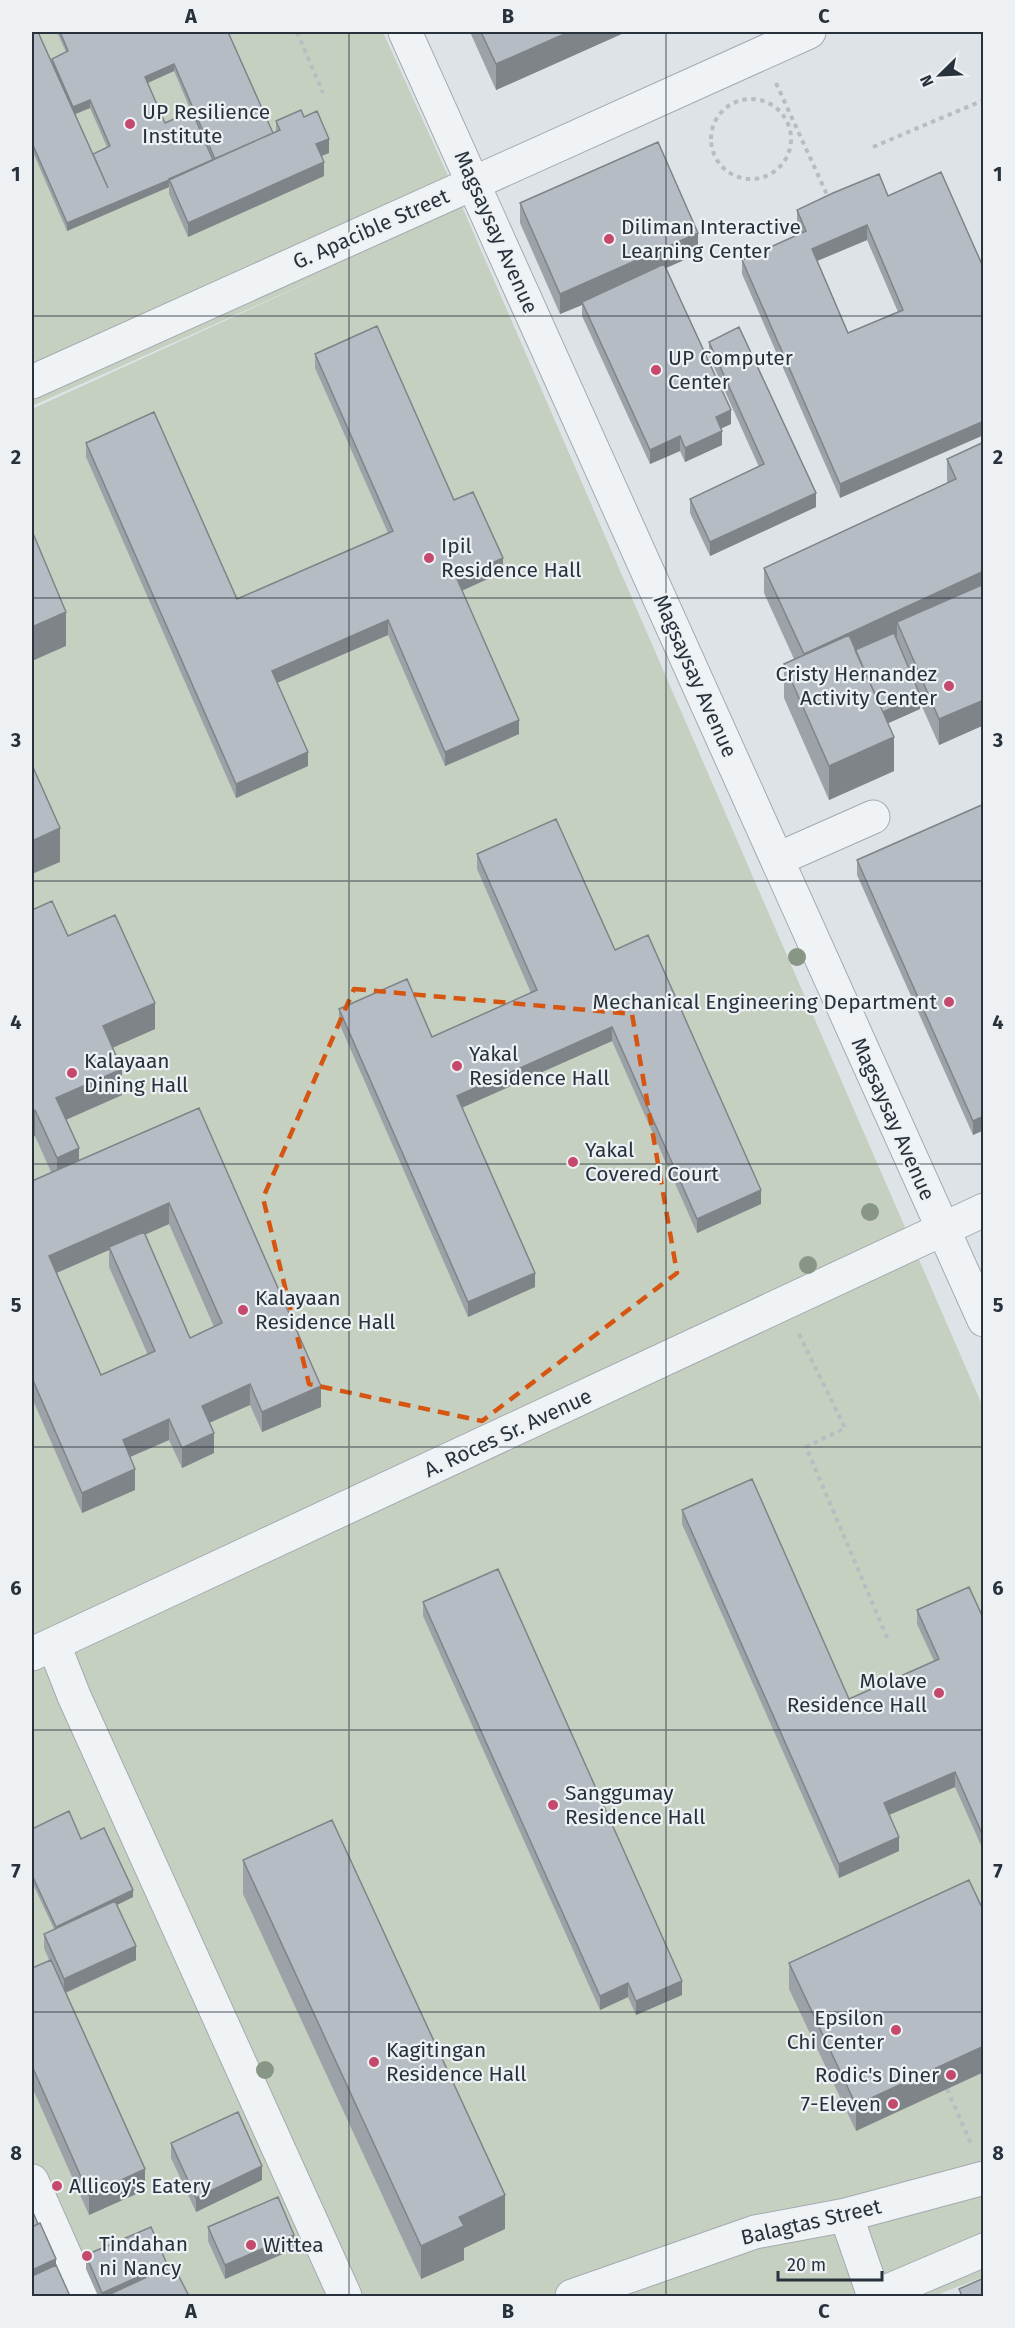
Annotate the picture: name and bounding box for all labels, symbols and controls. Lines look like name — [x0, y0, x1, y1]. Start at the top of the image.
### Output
text: A — [184, 4, 198, 28]
text: B — [502, 4, 514, 28]
text: C — [818, 4, 830, 28]
north arrow — [910, 45, 970, 105]
text: N — [916, 72, 938, 90]
place label: UP Resilience Institute — [142, 99, 270, 149]
marker: UP Resilience Institute — [123, 117, 137, 131]
street label: Magsaysay Avenue — [448, 147, 544, 317]
text: 1 — [11, 162, 21, 186]
text: 1 — [993, 162, 1003, 186]
street label: G. Apacible Street — [289, 183, 453, 275]
place label: Diliman Interactive Learning Center — [621, 214, 801, 264]
marker: Diliman Interactive Learning Center — [602, 232, 616, 246]
place label: UP Computer Center — [668, 345, 793, 395]
marker: UP Computer Center — [649, 363, 663, 377]
text: 2 — [11, 445, 21, 469]
text: 2 — [993, 445, 1003, 469]
place label: Ipil Residence Hall — [441, 533, 581, 583]
marker: Ipil Residence Hall — [422, 551, 436, 565]
street label: Magsaysay Avenue — [647, 591, 743, 761]
place label: Cristy Hernandez Activity Center — [775, 661, 937, 711]
marker: Cristy Hernandez Activity Center — [942, 679, 956, 693]
text: 3 — [10, 728, 21, 752]
text: 3 — [992, 728, 1003, 752]
place label: Mechanical Engineering Department — [593, 989, 937, 1015]
marker: Mechanical Engineering Department — [942, 995, 956, 1009]
text: 4 — [10, 1010, 22, 1034]
text: 4 — [992, 1010, 1004, 1034]
street label: Magsaysay Avenue — [845, 1034, 941, 1204]
place label: Yakal Residence Hall — [469, 1041, 609, 1091]
place label: Kalayaan Dining Hall — [84, 1048, 188, 1098]
marker: Yakal Residence Hall — [450, 1059, 464, 1073]
marker: Kalayaan Dining Hall — [65, 1066, 79, 1080]
place label: Yakal Covered Court — [585, 1137, 719, 1187]
marker: Yakal Covered Court — [566, 1155, 580, 1169]
place label: Kalayaan Residence Hall — [255, 1285, 395, 1335]
text: 5 — [11, 1293, 22, 1317]
text: 5 — [993, 1293, 1004, 1317]
marker: Kalayaan Residence Hall — [236, 1303, 250, 1317]
street label: A. Roces Sr. Avenue — [420, 1383, 596, 1483]
text: 6 — [10, 1576, 22, 1600]
text: 6 — [992, 1576, 1004, 1600]
place label: Molave Residence Hall — [787, 1668, 927, 1718]
marker: Molave Residence Hall — [932, 1686, 946, 1700]
place label: Sanggumay Residence Hall — [565, 1780, 705, 1830]
marker: Sanggumay Residence Hall — [546, 1798, 560, 1812]
text: 7 — [11, 1859, 21, 1883]
text: 7 — [993, 1859, 1003, 1883]
place label: Epsilon Chi Center — [787, 2005, 884, 2055]
marker: Epsilon Chi Center — [889, 2023, 903, 2037]
place label: Kagitingan Residence Hall — [386, 2037, 526, 2087]
marker: Kagitingan Residence Hall — [367, 2055, 381, 2069]
place label: Rodic's Diner — [815, 2062, 939, 2088]
marker: Rodic's Diner — [944, 2068, 958, 2082]
place label: 7-Eleven — [801, 2091, 881, 2117]
marker: 7-Eleven — [886, 2097, 900, 2111]
text: 8 — [10, 2141, 22, 2165]
text: 8 — [992, 2141, 1004, 2165]
place label: Allicoy's Eatery — [69, 2173, 211, 2199]
marker: Allicoy's Eatery — [50, 2179, 64, 2193]
street label: Balagtas Street — [738, 2193, 884, 2251]
place label: Tindahan ni Nancy — [99, 2231, 188, 2281]
place label: Wittea — [263, 2232, 324, 2258]
marker: Wittea — [244, 2238, 258, 2252]
scale bar — [778, 2244, 882, 2282]
marker: Tindahan ni Nancy — [80, 2249, 94, 2263]
text: 20 m — [787, 2254, 826, 2276]
text: A — [184, 2299, 198, 2323]
text: B — [502, 2299, 514, 2323]
text: C — [818, 2299, 830, 2323]

